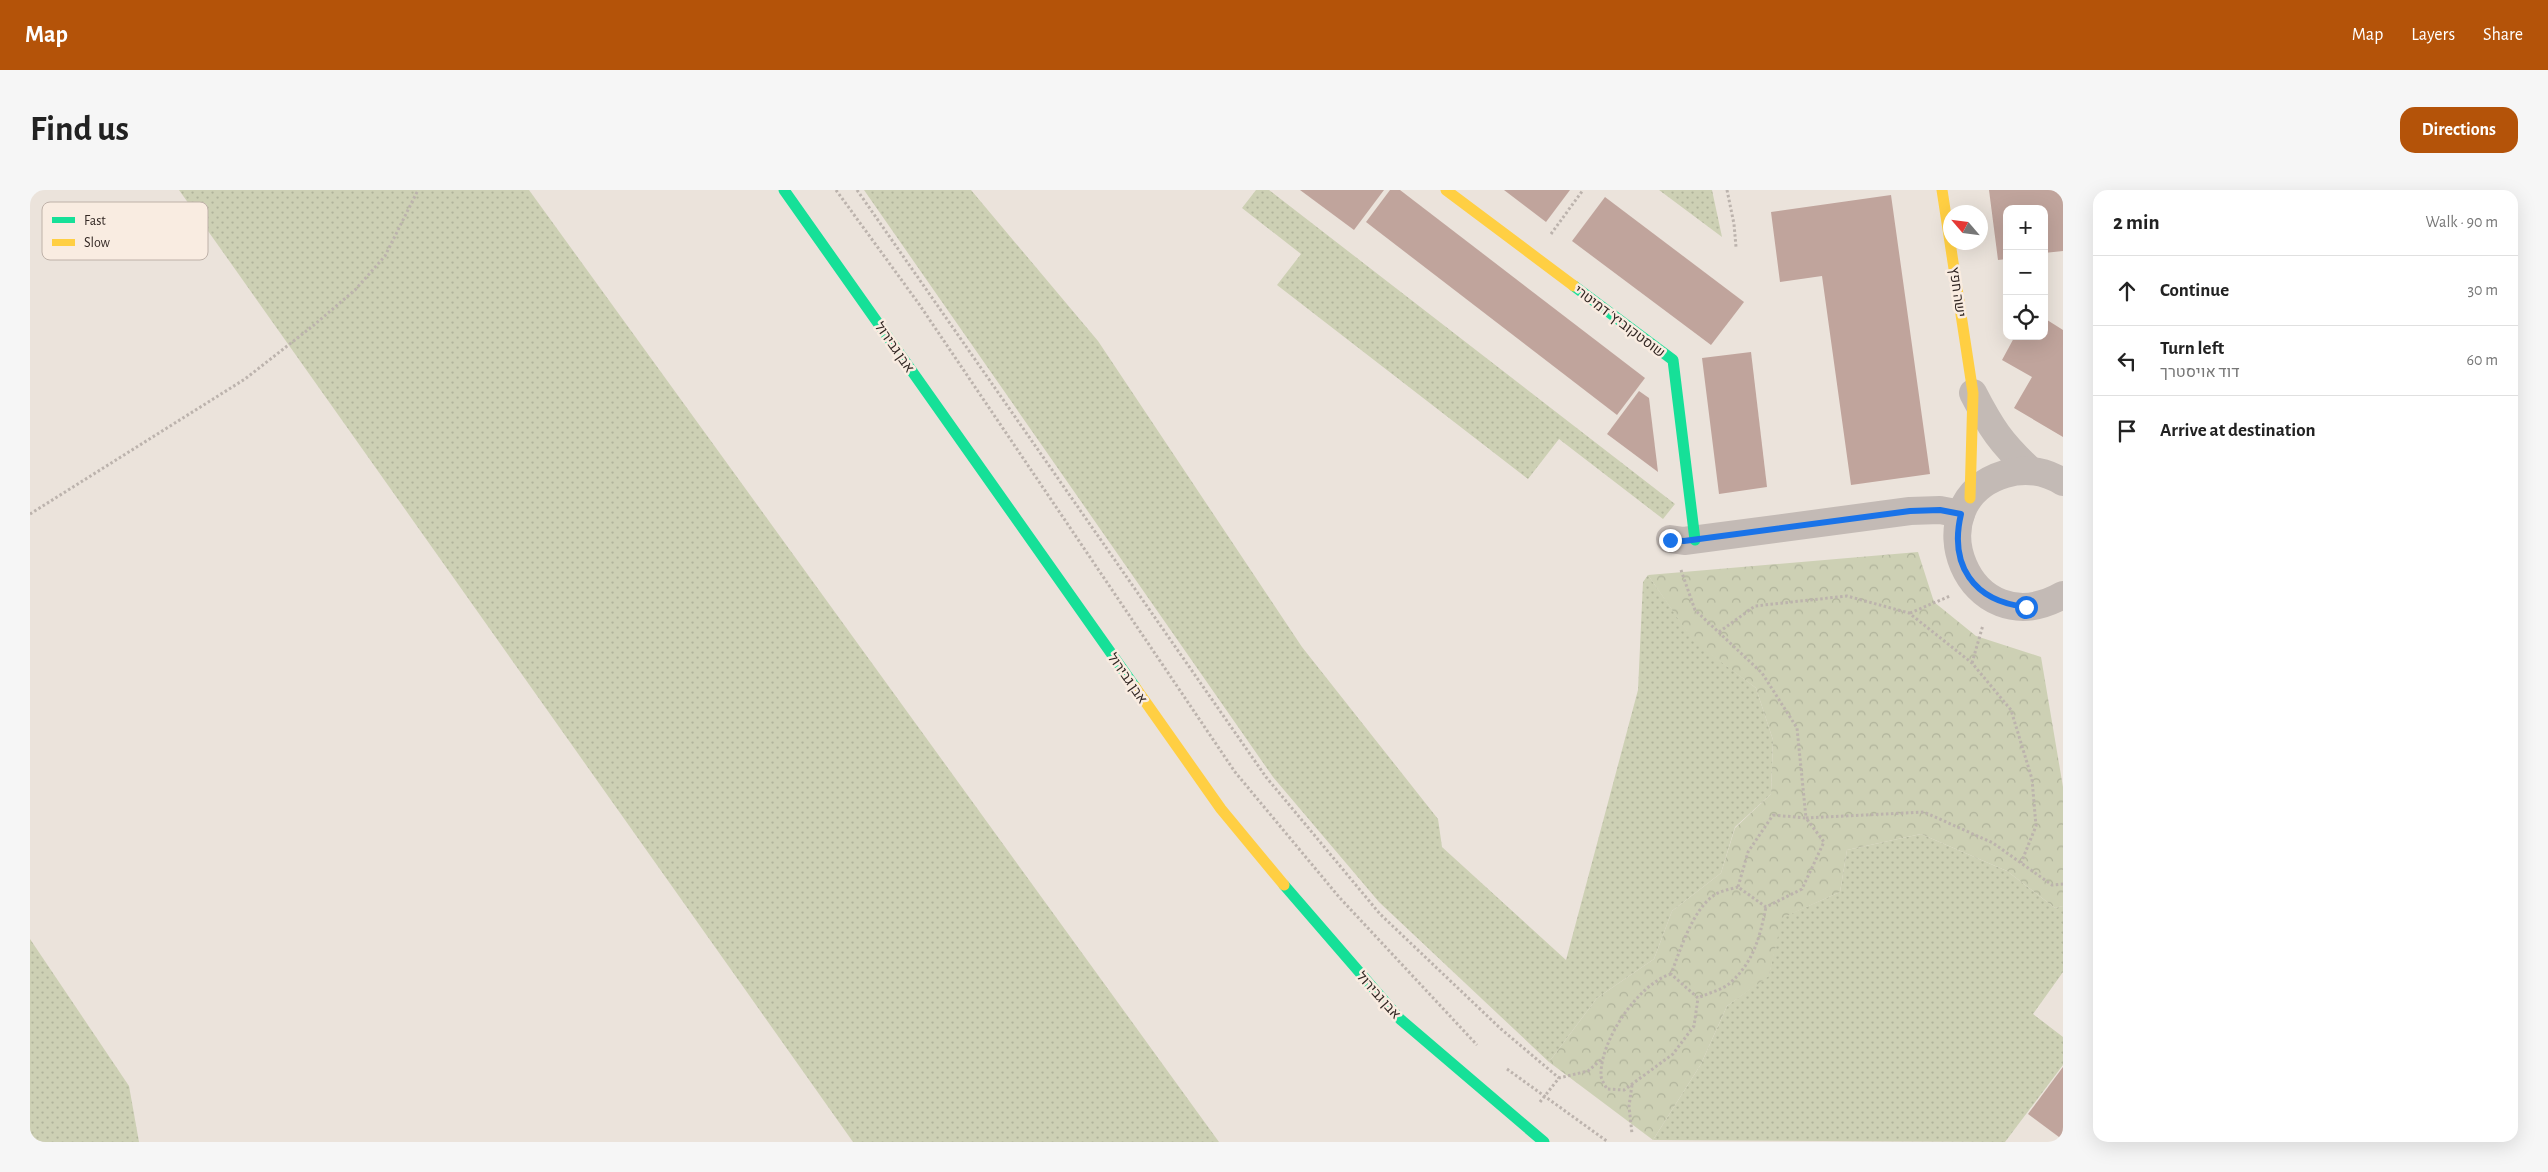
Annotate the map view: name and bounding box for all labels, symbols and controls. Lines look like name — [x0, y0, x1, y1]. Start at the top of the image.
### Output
text: Map — [25, 23, 68, 47]
text: Map — [2352, 26, 2383, 44]
text: Layers — [2411, 26, 2455, 44]
text: Share — [2483, 26, 2523, 44]
button: Directions — [2400, 107, 2518, 153]
text: Find us — [30, 112, 129, 147]
legend — [42, 202, 208, 260]
north arrow — [1943, 205, 1988, 250]
map controls — [2003, 205, 2048, 340]
button: + — [2003, 205, 2048, 250]
text: 2 min — [2113, 212, 2160, 233]
text: Fast — [84, 214, 106, 228]
text: Walk · 90 m — [2426, 214, 2498, 230]
text: Slow — [84, 236, 111, 250]
button: − — [2003, 250, 2048, 295]
street label: ישה חפץ — [1947, 266, 1967, 318]
icon: ahead — [2113, 277, 2141, 305]
text: Continue — [2160, 281, 2229, 300]
text: 30 m — [2468, 282, 2498, 298]
street label: שוסטקוביץ' דמיטרי — [1571, 283, 1667, 360]
button: locate — [2003, 295, 2048, 340]
street label: אבן גבירול — [872, 320, 917, 375]
text: Turn left — [2160, 339, 2224, 358]
icon: left — [2113, 347, 2141, 375]
text: 60 m — [2467, 352, 2498, 368]
text: דוד אויסטרך — [2160, 364, 2240, 380]
icon: arrive — [2113, 417, 2141, 445]
text: Arrive at destination — [2160, 421, 2316, 440]
route end — [1659, 529, 1682, 552]
route start — [2015, 596, 2038, 619]
street label: אבן גבירול — [1105, 651, 1150, 706]
street label: אבן גבירול — [1354, 969, 1403, 1022]

